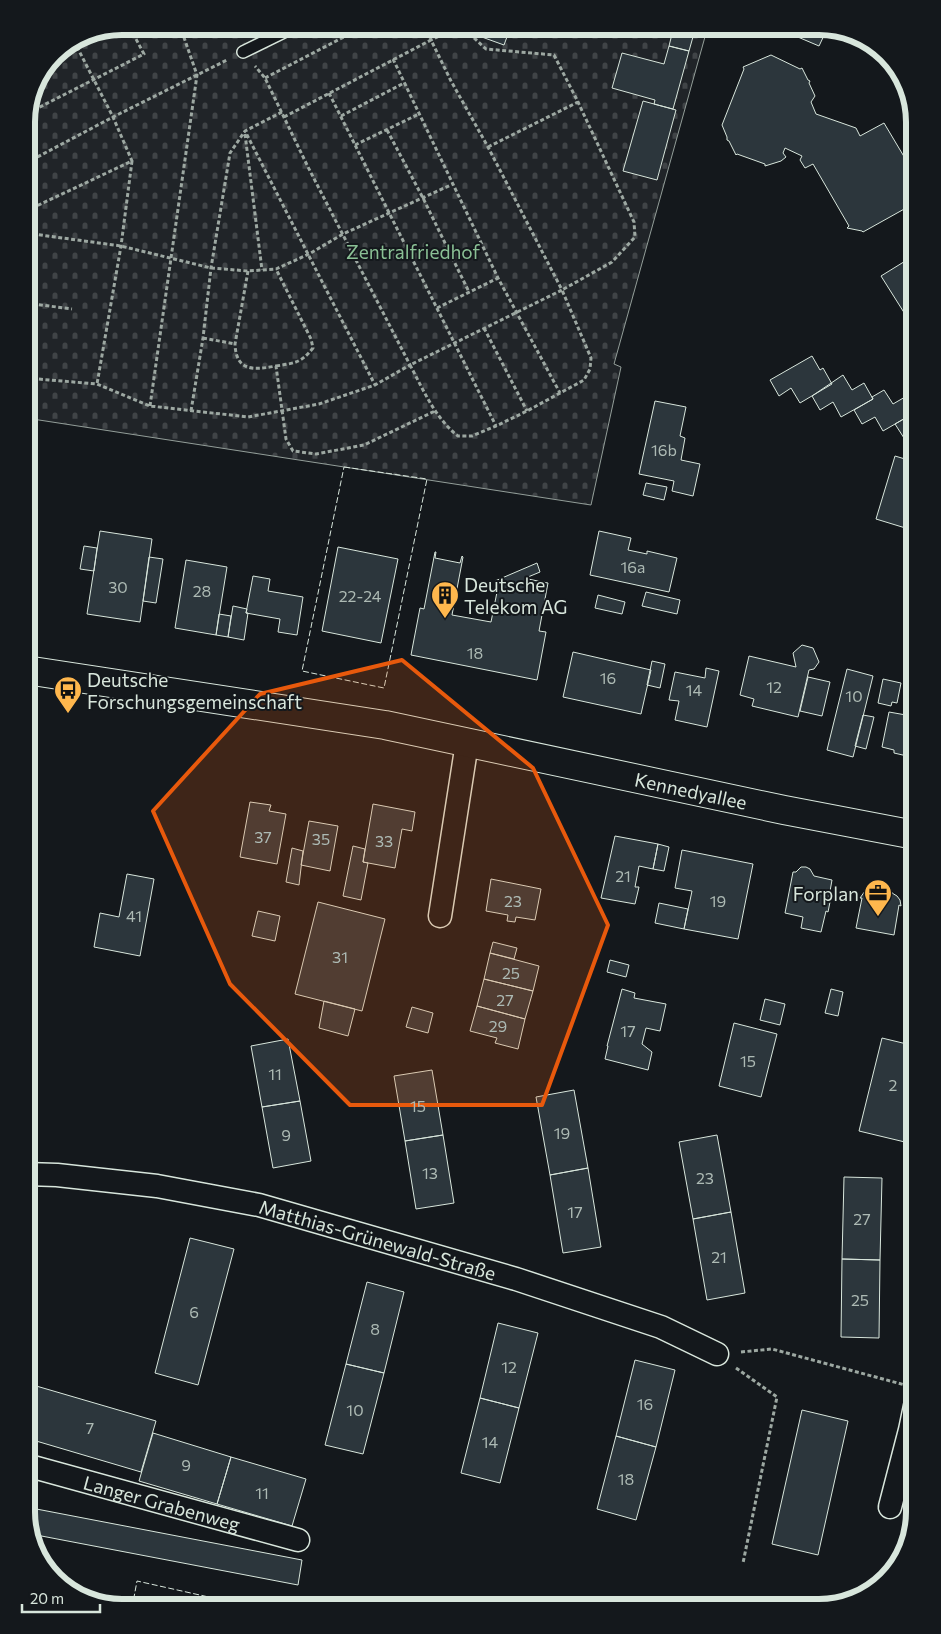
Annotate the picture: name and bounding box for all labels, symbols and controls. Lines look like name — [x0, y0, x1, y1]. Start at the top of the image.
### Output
park label: Zentralfriedhof — [346, 240, 481, 263]
house number: 16b — [651, 440, 677, 459]
house number: 16a — [621, 557, 645, 576]
place label: Deutsche Telekom AG — [464, 573, 567, 618]
house number: 30 — [108, 577, 128, 596]
building icon: Deutsche Telekom AG — [430, 580, 460, 619]
house number: 28 — [193, 581, 211, 600]
house number: 22-24 — [339, 586, 382, 605]
house number: 18 — [467, 643, 483, 662]
place label: Deutsche Forschungsgemeinschaft — [87, 668, 302, 713]
house number: 16 — [600, 668, 616, 687]
bus stop icon: Deutsche Forschungsgemeinschaft — [53, 675, 83, 714]
house number: 12 — [766, 677, 782, 696]
house number: 14 — [686, 680, 703, 699]
house number: 10 — [845, 686, 863, 705]
street label: Kennedyallee — [633, 767, 749, 813]
house number: 37 — [254, 827, 272, 846]
house number: 35 — [312, 829, 330, 848]
house number: 33 — [375, 831, 393, 850]
house number: 21 — [615, 866, 631, 885]
office icon: Forplan — [863, 878, 893, 917]
place label: Forplan — [793, 882, 859, 905]
house number: 23 — [504, 891, 522, 910]
house number: 19 — [710, 891, 726, 910]
house number: 41 — [126, 906, 142, 925]
house number: 31 — [332, 947, 348, 966]
house number: 25 — [502, 963, 520, 982]
house number: 27 — [496, 990, 514, 1009]
house number: 29 — [489, 1016, 507, 1035]
house number: 17 — [620, 1021, 636, 1040]
house number: 15 — [740, 1051, 756, 1070]
house number: 11 — [268, 1064, 282, 1083]
house number: 2 — [889, 1075, 898, 1094]
house number: 15 — [410, 1096, 426, 1115]
house number: 19 — [554, 1123, 570, 1142]
house number: 9 — [281, 1125, 291, 1144]
house number: 13 — [422, 1163, 438, 1182]
house number: 23 — [696, 1168, 714, 1187]
street label: Matthias-Grünewald-Straße — [257, 1194, 499, 1284]
house number: 17 — [567, 1202, 583, 1221]
house number: 27 — [853, 1209, 871, 1228]
house number: 21 — [711, 1247, 727, 1266]
house number: 25 — [851, 1290, 869, 1309]
house number: 6 — [189, 1302, 199, 1321]
house number: 8 — [370, 1319, 380, 1338]
house number: 12 — [501, 1357, 517, 1376]
house number: 16 — [637, 1394, 653, 1413]
house number: 10 — [346, 1400, 364, 1419]
house number: 7 — [86, 1418, 94, 1437]
house number: 14 — [482, 1432, 499, 1451]
house number: 9 — [181, 1455, 191, 1474]
house number: 18 — [618, 1469, 634, 1488]
street label: Langer Grabenweg — [81, 1470, 243, 1535]
house number: 11 — [255, 1483, 269, 1502]
scale bar — [22, 1582, 100, 1614]
text: 20 m — [30, 1589, 64, 1607]

